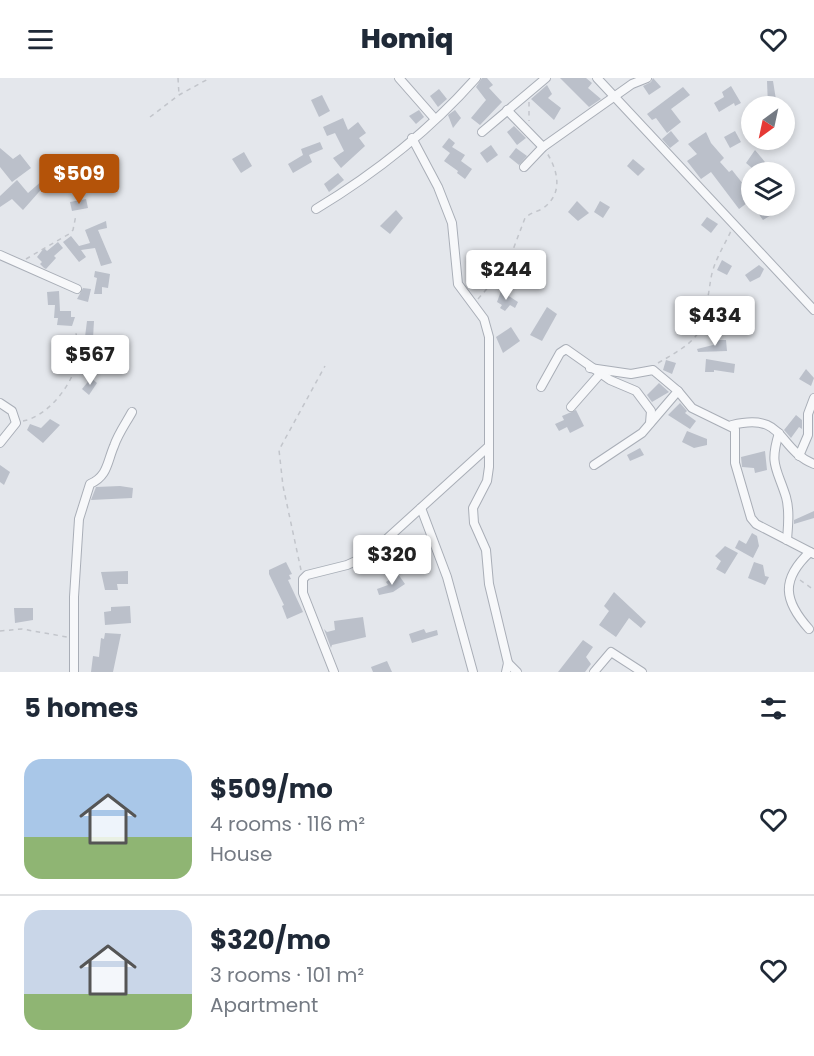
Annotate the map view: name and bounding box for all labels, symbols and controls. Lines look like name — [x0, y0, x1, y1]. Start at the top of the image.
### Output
text: Homiq — [361, 20, 453, 57]
icon: menu — [24, 23, 57, 56]
icon: heart — [757, 23, 790, 56]
north arrow — [741, 96, 795, 150]
map controls — [741, 96, 795, 216]
pin: $509 — [43, 154, 115, 205]
text: $509 — [53, 159, 105, 187]
button: layers — [741, 162, 795, 216]
pin: $244 — [470, 250, 542, 301]
text: $244 — [480, 255, 532, 283]
pin: $434 — [679, 296, 751, 347]
text: $434 — [689, 301, 741, 329]
pin: $567 — [54, 335, 126, 386]
text: $567 — [65, 340, 115, 368]
pin: $320 — [356, 535, 428, 586]
text: $320 — [367, 540, 417, 568]
text: 5 homes — [24, 690, 139, 726]
icon: filters — [757, 692, 790, 725]
text: $509/mo — [210, 771, 333, 807]
icon: home — [72, 783, 144, 855]
icon: heart — [757, 803, 790, 836]
text: 4 rooms · 116 m² — [210, 810, 365, 838]
text: House — [210, 840, 272, 868]
text: $320/mo — [210, 922, 331, 958]
icon: home — [72, 934, 144, 1006]
icon: heart — [757, 954, 790, 987]
text: 3 rooms · 101 m² — [210, 961, 364, 989]
text: Apartment — [210, 991, 318, 1019]

